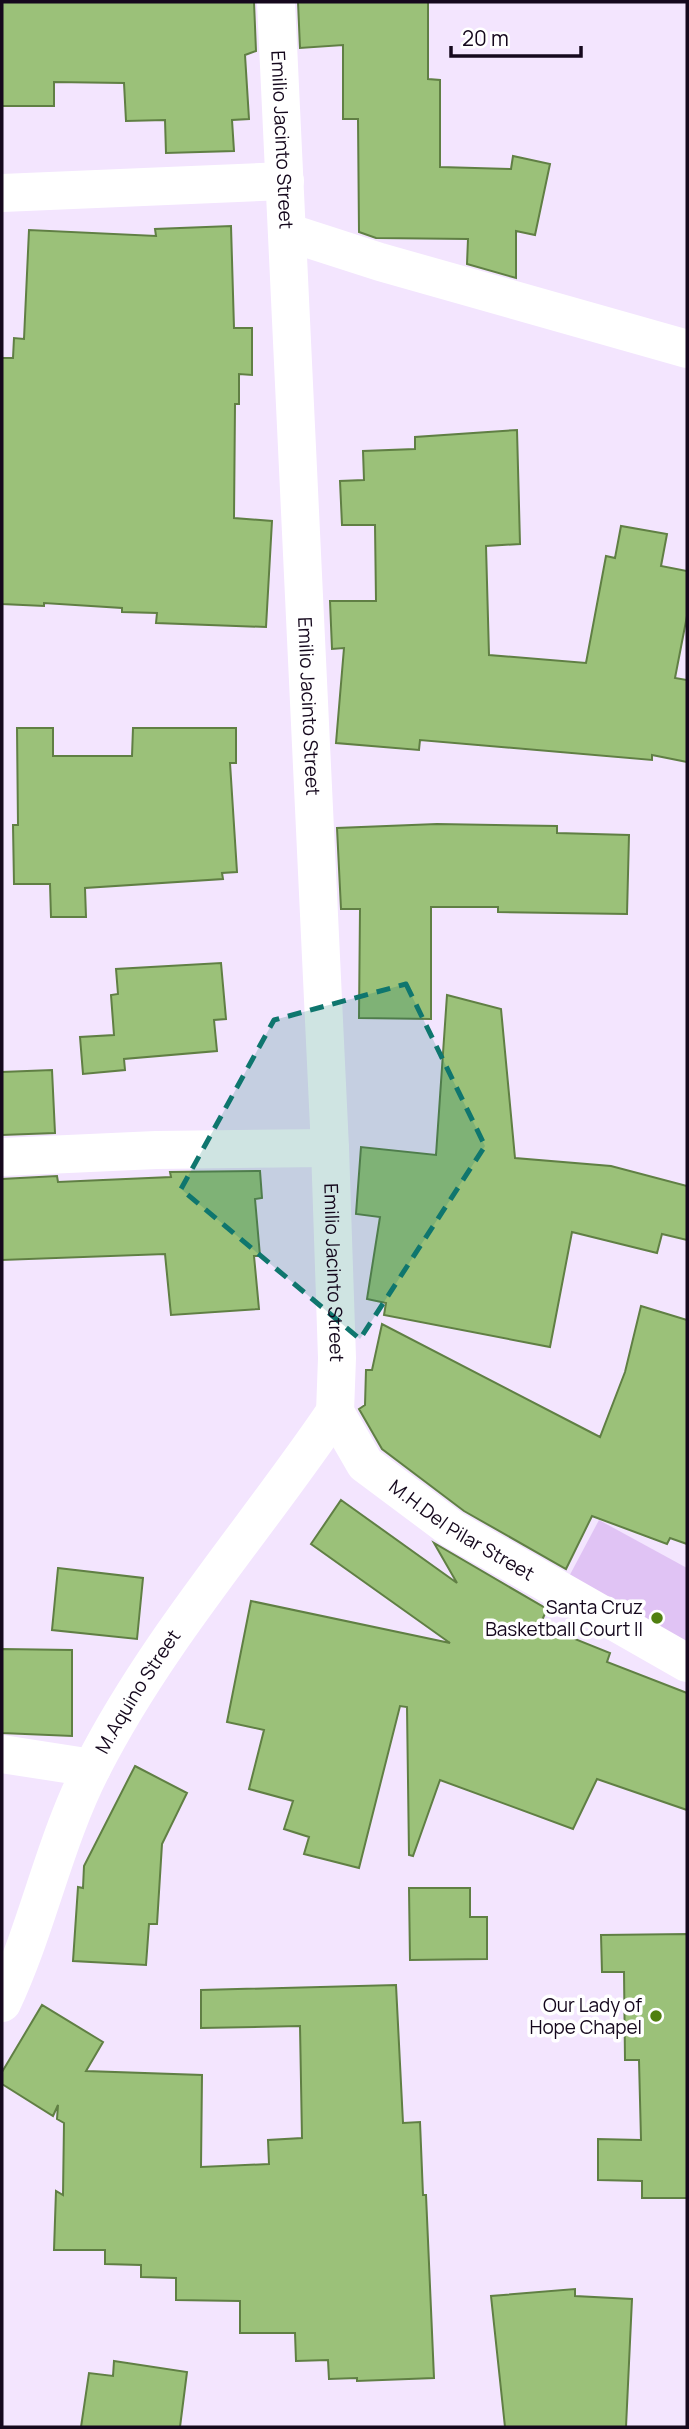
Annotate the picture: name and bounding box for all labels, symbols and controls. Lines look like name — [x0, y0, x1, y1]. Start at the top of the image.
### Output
scale bar — [451, 14, 580, 58]
text: 20 m — [462, 24, 509, 52]
street label: Emilio Jacinto Street — [265, 50, 300, 230]
street label: Emilio Jacinto Street — [292, 616, 326, 796]
street label: Emilio Jacinto Street — [318, 1183, 350, 1363]
street label: M.H.Del Pilar Street — [384, 1474, 539, 1586]
place label: Santa Cruz Basketball Court II — [485, 1594, 643, 1642]
marker: Santa Cruz Basketball Court II — [649, 1610, 665, 1626]
street label: M.Aquino Street — [89, 1624, 186, 1758]
place label: Our Lady of Hope Chapel — [529, 1992, 642, 2040]
marker: Our Lady of Hope Chapel — [648, 2008, 664, 2024]

